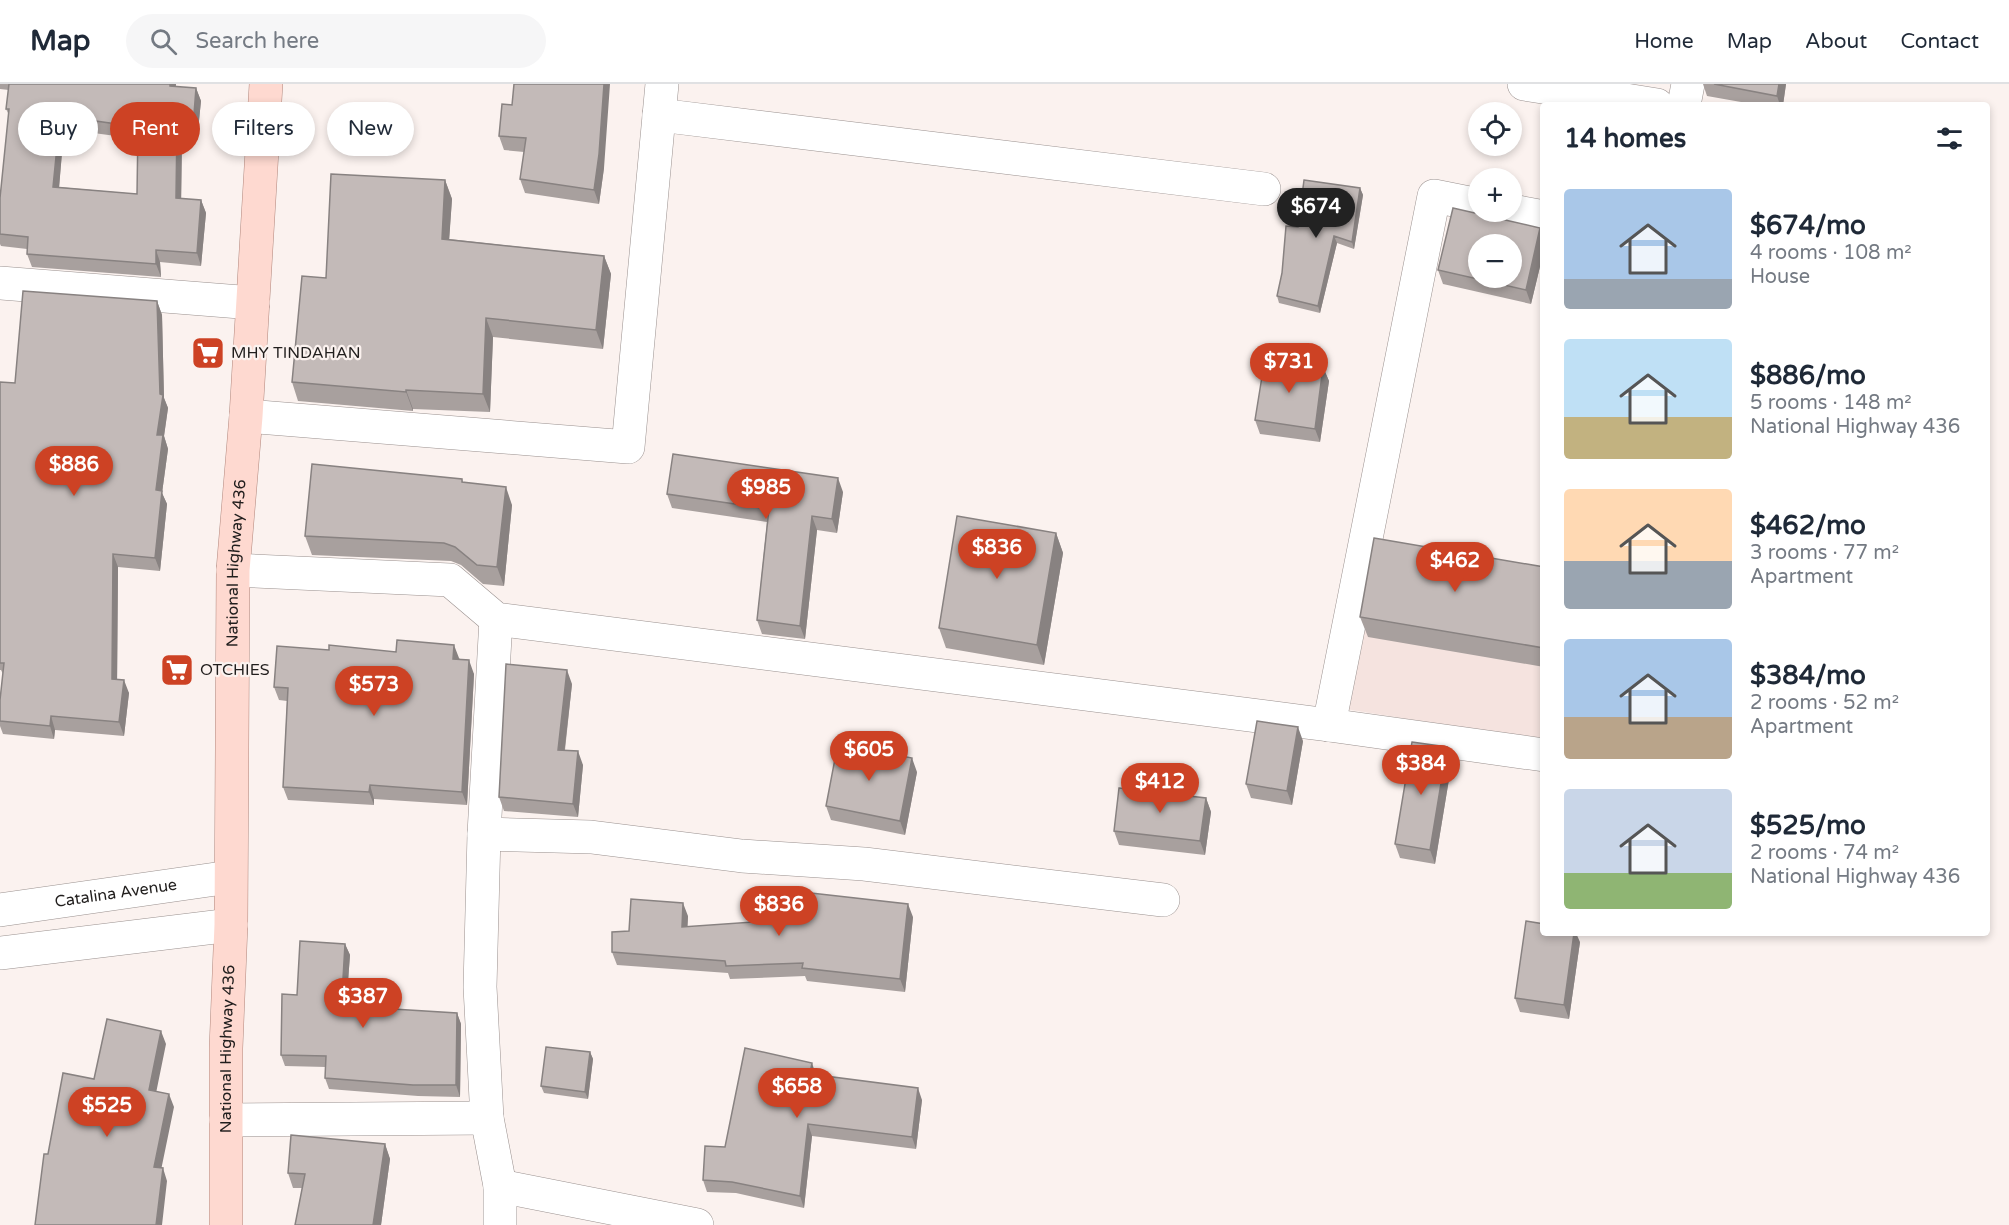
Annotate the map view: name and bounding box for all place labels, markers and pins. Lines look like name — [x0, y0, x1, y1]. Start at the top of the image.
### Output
pin: $674 — [1280, 188, 1352, 239]
supermarket icon: MHY TINDAHAN — [190, 335, 226, 371]
place label: MHY TINDAHAN — [231, 343, 361, 363]
pin: $731 — [1253, 343, 1325, 394]
pin: $886 — [38, 446, 110, 497]
pin: $985 — [730, 469, 802, 520]
pin: $836 — [961, 529, 1033, 580]
pin: $462 — [1419, 542, 1491, 593]
supermarket icon: OTCHIES — [159, 652, 195, 688]
place label: OTCHIES — [200, 660, 270, 680]
pin: $573 — [338, 666, 410, 717]
pin: $605 — [833, 731, 905, 782]
pin: $384 — [1385, 745, 1457, 796]
pin: $412 — [1124, 763, 1196, 814]
pin: $836 — [743, 886, 815, 937]
pin: $387 — [327, 978, 399, 1029]
pin: $658 — [761, 1068, 833, 1119]
pin: $525 — [71, 1087, 143, 1138]

